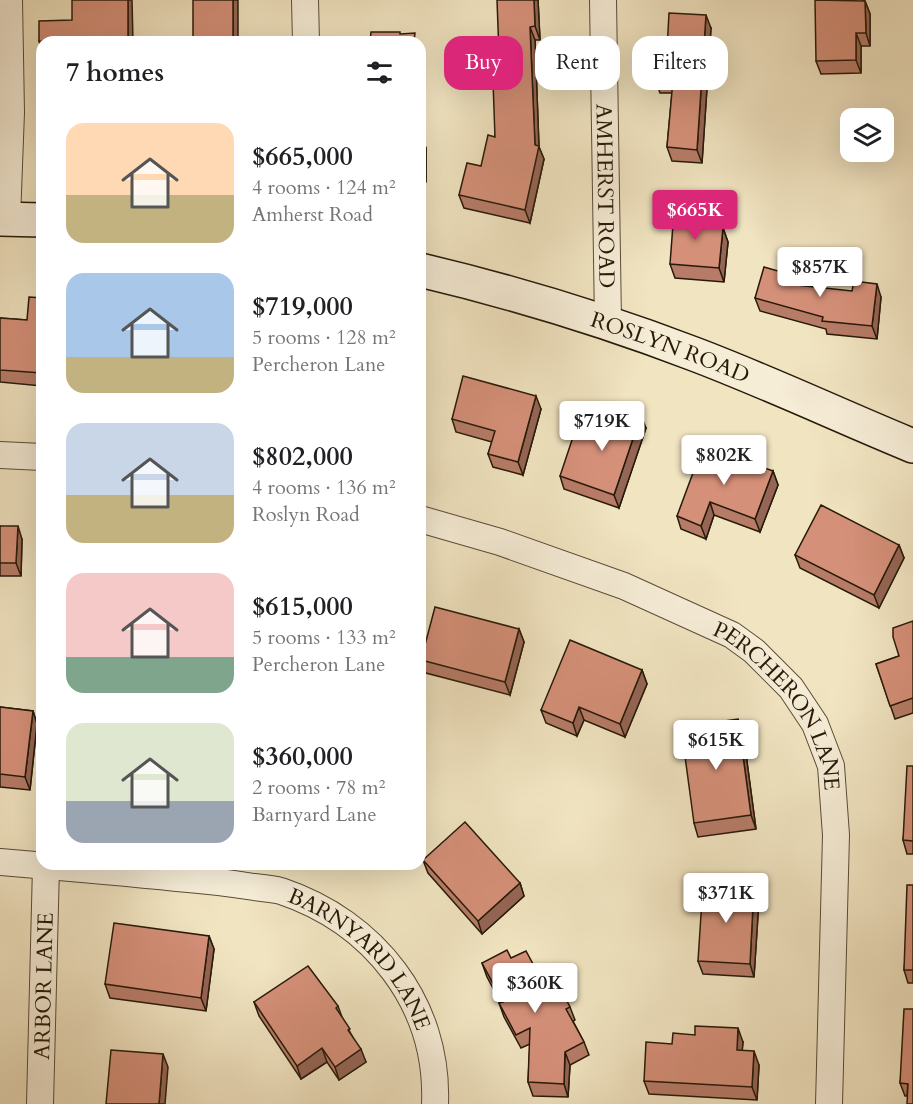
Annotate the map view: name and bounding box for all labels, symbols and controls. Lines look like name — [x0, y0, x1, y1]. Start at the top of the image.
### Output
chip: Buy — [444, 36, 523, 90]
chip: Rent — [535, 36, 620, 90]
chip: Filters — [632, 36, 728, 90]
text: 7 homes — [66, 55, 164, 90]
icon: filters — [363, 56, 396, 89]
street label: AMHERST ROAD — [589, 104, 621, 288]
map controls — [840, 108, 894, 162]
button: layers — [840, 108, 894, 162]
text: $665,000 — [252, 139, 353, 174]
icon: home — [114, 147, 186, 219]
text: 4 rooms · 124 m² — [252, 174, 396, 201]
pin: $665K — [653, 190, 737, 241]
text: $665K — [666, 196, 724, 223]
text: Amherst Road — [252, 201, 373, 228]
pin: $857K — [778, 247, 862, 298]
text: $857K — [791, 253, 849, 280]
text: $719,000 — [252, 289, 353, 324]
icon: home — [114, 297, 186, 369]
street label: ROSLYN ROAD — [587, 305, 754, 391]
text: 5 rooms · 128 m² — [252, 324, 396, 351]
text: Percheron Lane — [252, 351, 385, 378]
pin: $719K — [560, 401, 644, 452]
text: $719K — [573, 407, 631, 434]
pin: $802K — [682, 435, 766, 486]
text: $802,000 — [252, 439, 353, 474]
text: $802K — [695, 441, 753, 468]
icon: home — [114, 447, 186, 519]
text: 4 rooms · 136 m² — [252, 474, 396, 501]
text: Roslyn Road — [252, 501, 360, 528]
text: $615,000 — [252, 589, 353, 624]
icon: home — [114, 597, 186, 669]
street label: PERCHERON LANE — [708, 614, 847, 791]
text: 5 rooms · 133 m² — [252, 624, 396, 651]
text: Percheron Lane — [252, 651, 385, 678]
pin: $615K — [674, 720, 758, 771]
text: $615K — [687, 726, 745, 753]
text: $360,000 — [252, 739, 353, 774]
icon: home — [114, 747, 186, 819]
text: 2 rooms · 78 m² — [252, 774, 385, 801]
text: Barnyard Lane — [252, 801, 377, 828]
pin: $371K — [684, 873, 768, 924]
text: $371K — [697, 879, 755, 906]
street label: BARNYARD LANE — [283, 881, 438, 1034]
street label: ARBOR LANE — [27, 912, 61, 1060]
pin: $360K — [493, 963, 577, 1014]
text: $360K — [506, 969, 564, 996]

